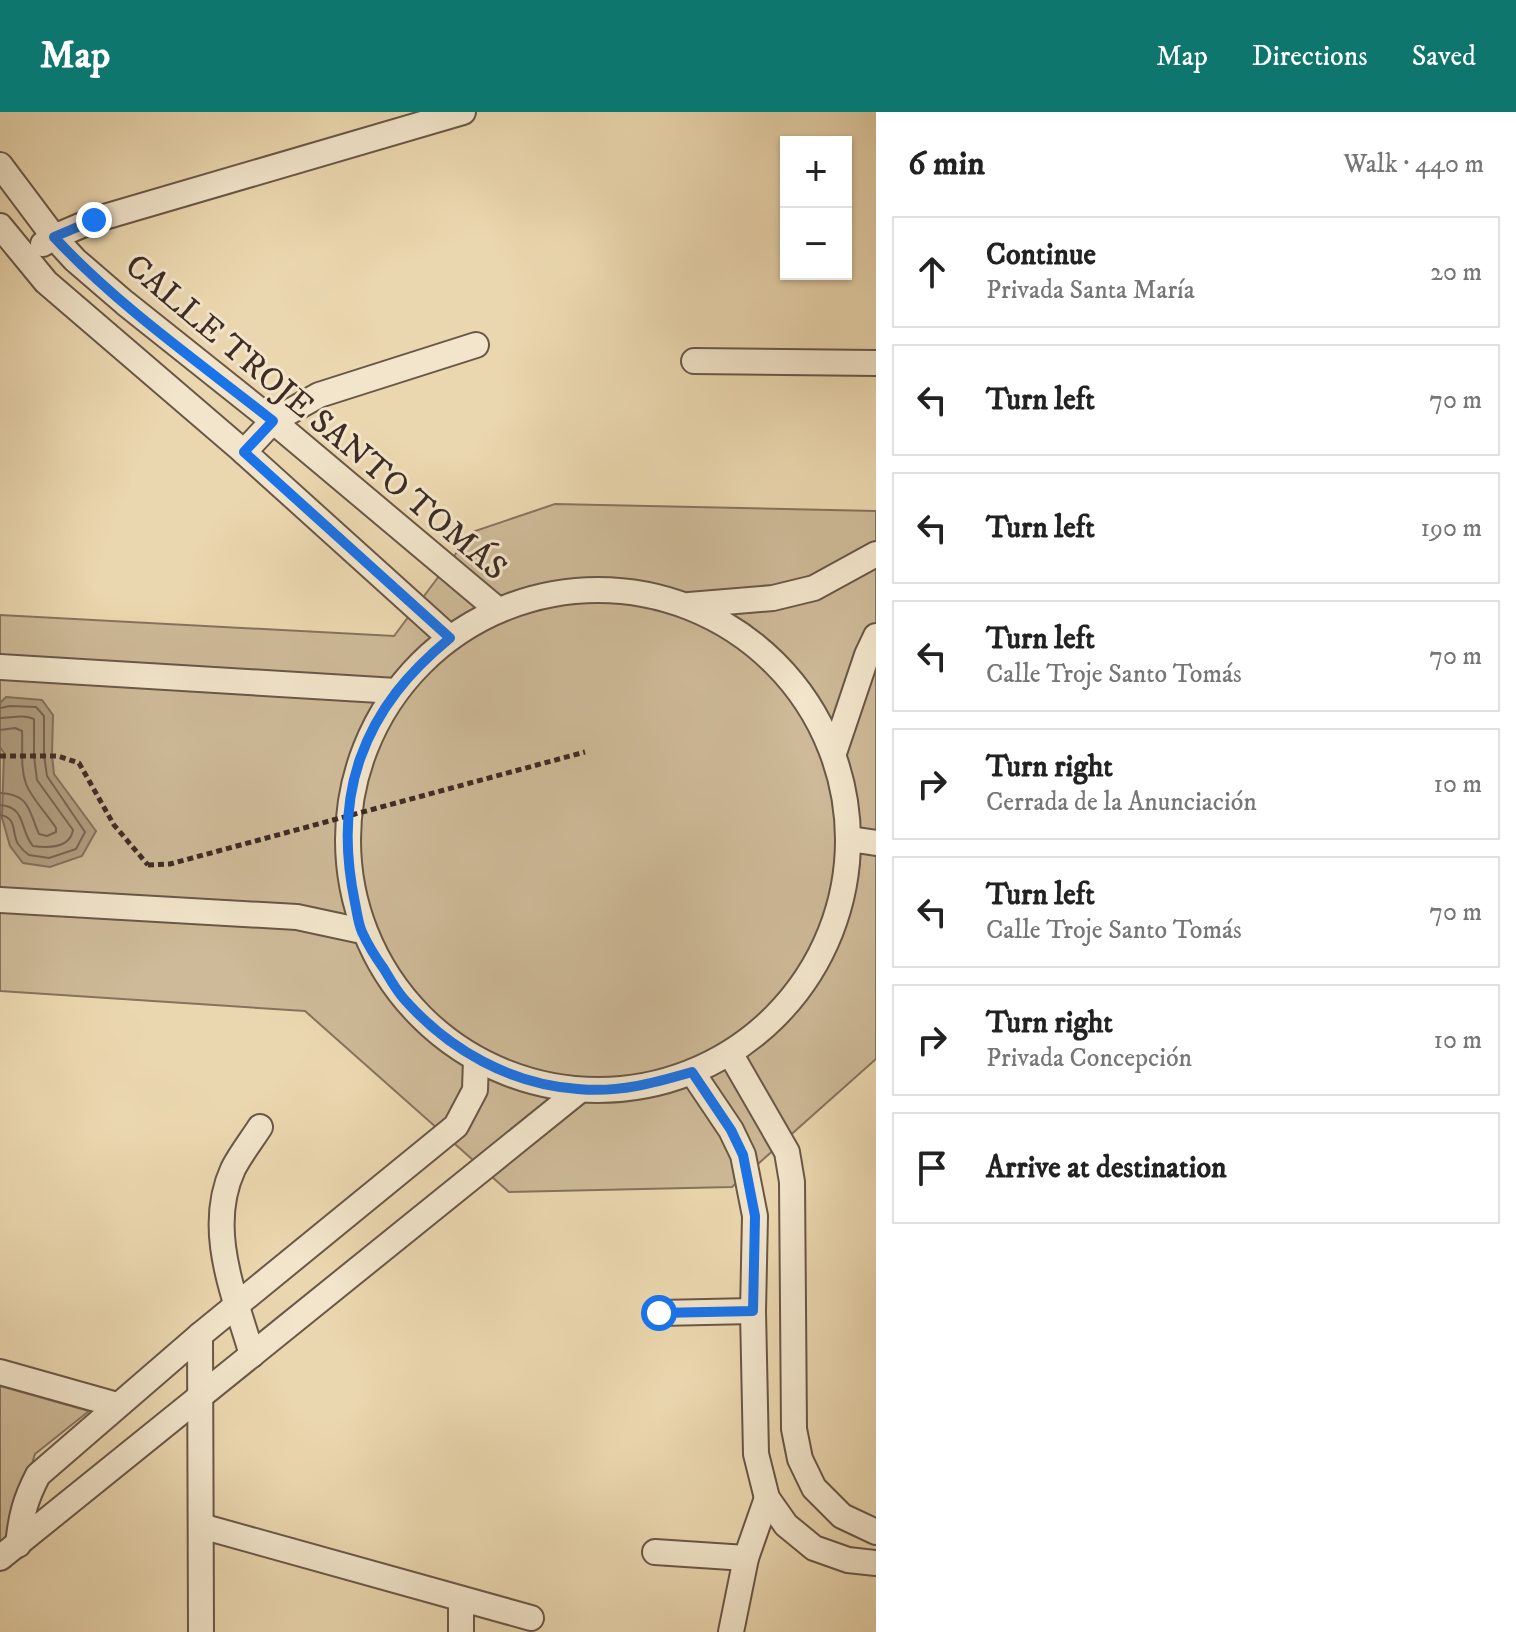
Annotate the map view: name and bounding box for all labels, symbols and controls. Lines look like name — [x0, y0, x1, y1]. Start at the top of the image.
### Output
text: Map — [40, 32, 110, 80]
text: Map — [1156, 39, 1208, 74]
text: Directions — [1252, 39, 1368, 74]
text: Saved — [1412, 39, 1476, 74]
map controls — [780, 136, 852, 280]
button: + — [780, 136, 852, 208]
text: 6 min — [908, 143, 985, 185]
text: Walk · 440 m — [1344, 148, 1484, 181]
route end — [76, 202, 112, 238]
button: − — [780, 208, 852, 280]
text: Continue — [986, 237, 1096, 274]
street label: CALLE TROJE SANTO TOMÁS — [116, 245, 515, 590]
icon: ahead — [910, 250, 954, 294]
text: 20 m — [1430, 256, 1482, 289]
text: Privada Santa María — [986, 274, 1195, 307]
icon: left — [910, 378, 954, 422]
text: Turn left — [986, 382, 1095, 419]
text: 70 m — [1429, 384, 1482, 417]
icon: left — [910, 506, 954, 550]
text: Turn left — [986, 510, 1095, 547]
text: 190 m — [1420, 512, 1482, 545]
text: Turn left — [986, 621, 1095, 658]
icon: left — [910, 634, 954, 678]
text: 70 m — [1429, 640, 1482, 673]
text: Calle Troje Santo Tomás — [986, 658, 1242, 691]
text: Turn right — [986, 749, 1113, 786]
icon: right — [910, 762, 954, 806]
text: 10 m — [1433, 768, 1482, 801]
text: Cerrada de la Anunciación — [986, 786, 1257, 819]
text: Turn left — [986, 877, 1095, 914]
icon: left — [910, 890, 954, 934]
text: 70 m — [1429, 896, 1482, 929]
text: Calle Troje Santo Tomás — [986, 914, 1242, 947]
text: Turn right — [986, 1005, 1113, 1042]
icon: right — [910, 1018, 954, 1062]
text: 10 m — [1433, 1024, 1482, 1057]
text: Privada Concepción — [986, 1042, 1192, 1075]
icon: arrive — [910, 1146, 954, 1190]
text: Arrive at destination — [986, 1150, 1227, 1187]
route start — [641, 1295, 677, 1331]

